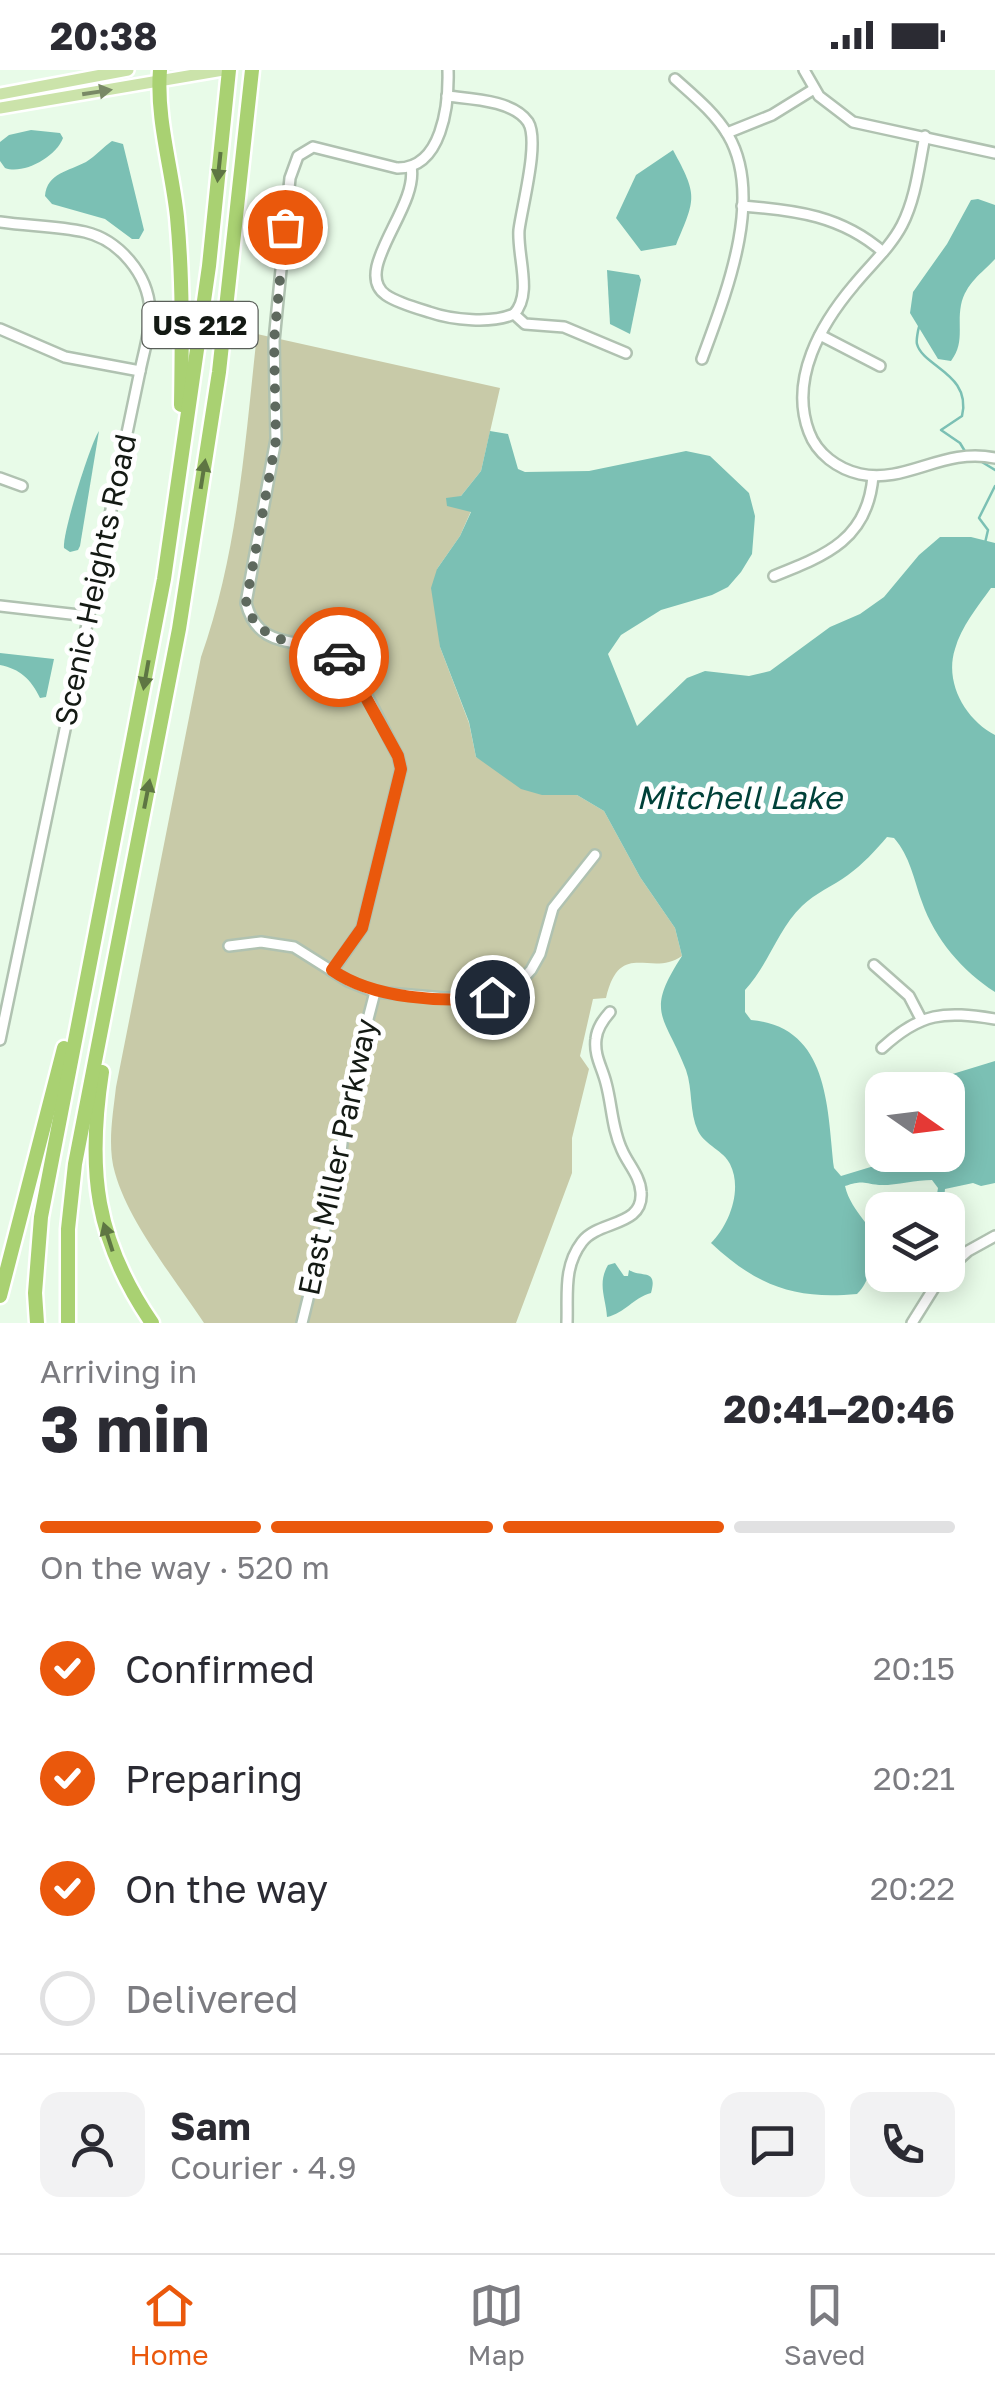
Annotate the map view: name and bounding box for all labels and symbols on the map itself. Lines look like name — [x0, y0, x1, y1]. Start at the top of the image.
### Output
one-way arrow — [82, 83, 114, 99]
one-way arrow — [211, 152, 227, 183]
pin — [243, 185, 328, 270]
road number: US 212 — [142, 302, 258, 348]
street label: Scenic Heights Road — [47, 431, 144, 729]
one-way arrow — [196, 458, 212, 490]
courier — [289, 607, 389, 707]
one-way arrow — [138, 660, 154, 691]
water label: Mitchell Lake — [636, 778, 844, 816]
one-way arrow — [140, 779, 156, 810]
pin — [450, 955, 535, 1040]
street label: East Miller Parkway — [290, 1015, 384, 1298]
north arrow — [865, 1072, 965, 1172]
one-way arrow — [99, 1222, 114, 1252]

